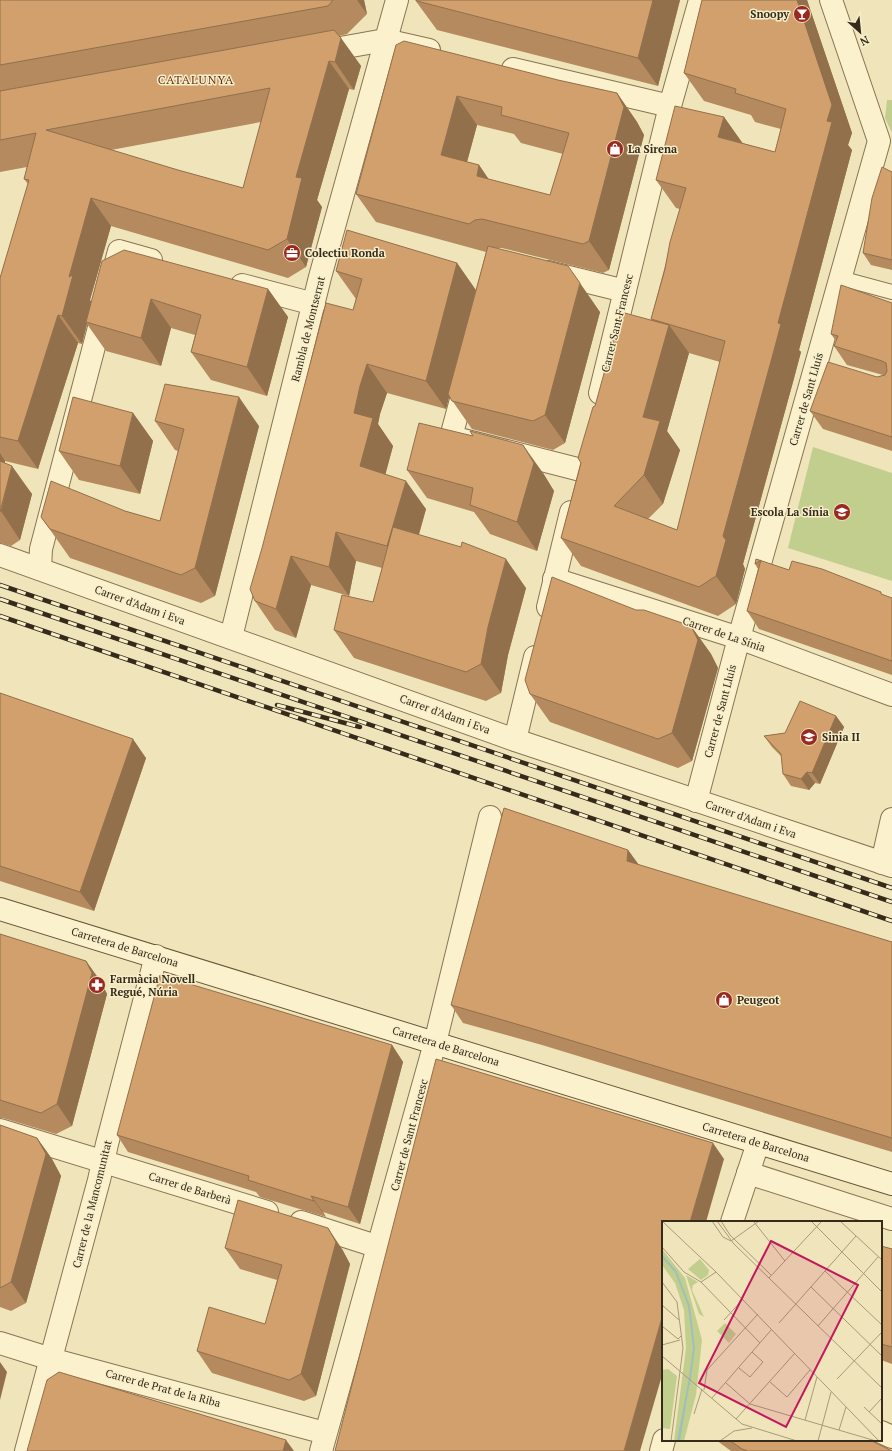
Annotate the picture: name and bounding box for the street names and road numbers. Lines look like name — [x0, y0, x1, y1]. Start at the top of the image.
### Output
street label: Carrer Sant Francesc — [598, 272, 636, 374]
street label: Rambla de Montserrat — [288, 275, 328, 383]
street label: Carrer de Sant Lluís — [786, 351, 826, 447]
street label: Carrer d'Adam i Eva — [93, 582, 188, 628]
street label: Carrer de La Sínia — [681, 613, 768, 655]
street label: Carrer de Sant Lluís — [701, 662, 739, 759]
street label: Carrer d'Adam i Eva — [398, 691, 493, 737]
street label: Carrer d'Adam i Eva — [704, 797, 799, 841]
street label: Carretera de Barcelona — [70, 924, 181, 970]
street label: Carretera de Barcelona — [391, 1023, 502, 1069]
street label: Carrer de Sant Francesc — [387, 1078, 431, 1192]
street label: Carretera de Barcelona — [701, 1119, 812, 1165]
street label: Carrer de la Mancomunitat — [69, 1139, 115, 1269]
street label: Carrer de Barberà — [147, 1169, 233, 1207]
street label: Carrer de Prat de la Riba — [104, 1366, 223, 1410]

